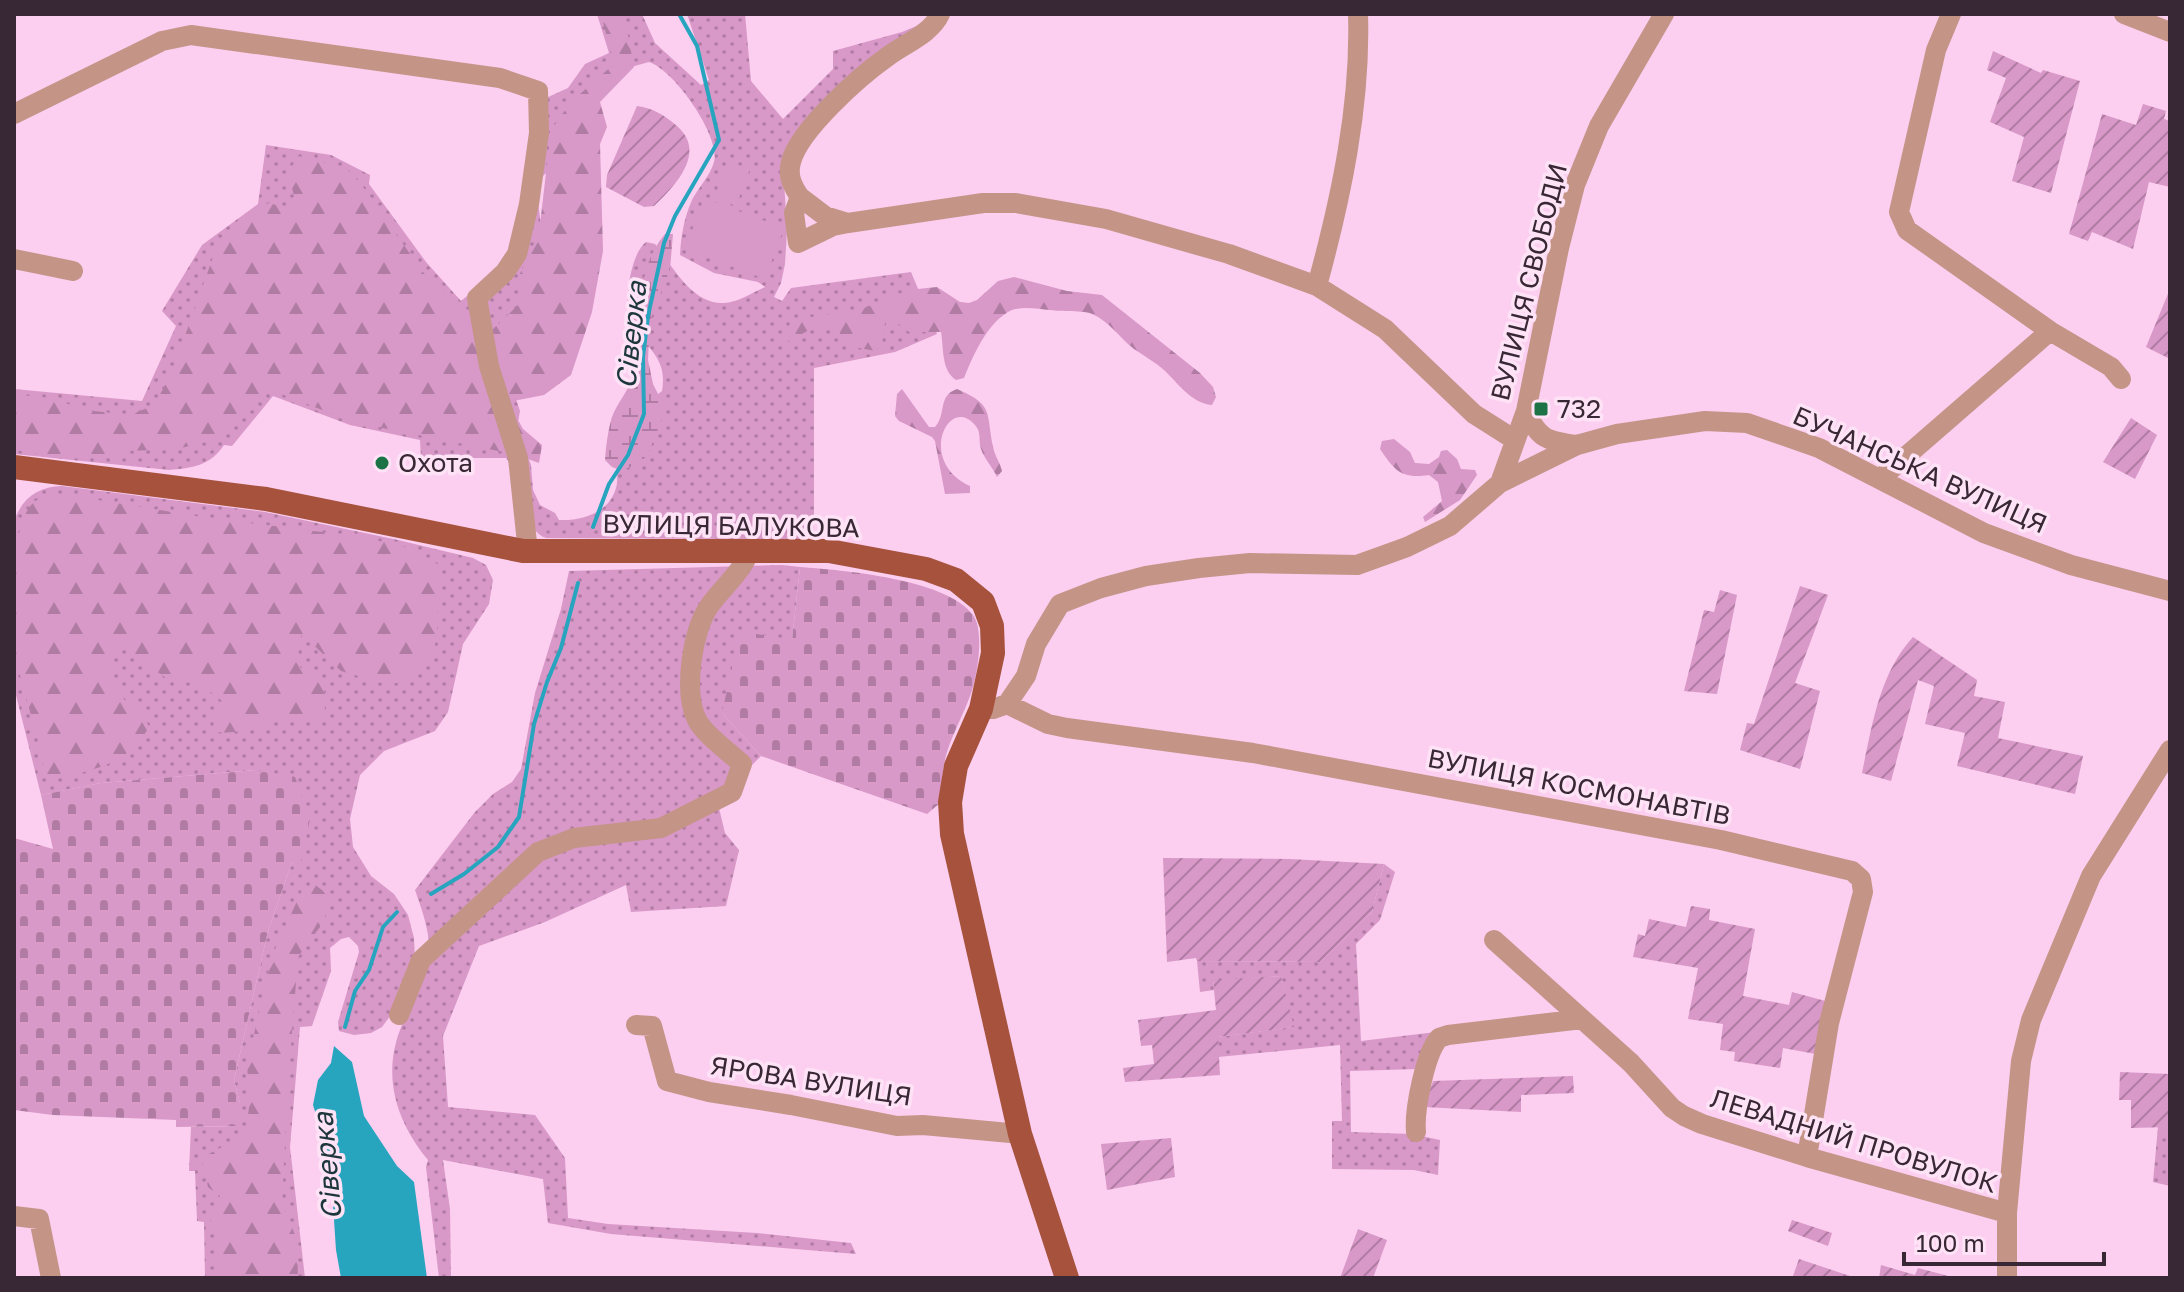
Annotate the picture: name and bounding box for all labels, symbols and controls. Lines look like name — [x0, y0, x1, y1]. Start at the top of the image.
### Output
street label: ВУЛИЦЯ СВОБОДИ — [1484, 160, 1573, 404]
water label: Сіверка — [608, 279, 653, 390]
place label: 732 — [1557, 393, 1601, 424]
marker: 732 — [1532, 400, 1550, 418]
street label: БУЧАНСЬКА ВУЛИЦЯ — [1788, 400, 2052, 540]
place label: Охота — [398, 447, 473, 478]
marker: Охота — [373, 454, 391, 472]
street label: ВУЛИЦЯ БАЛУКОВА — [602, 508, 860, 543]
street label: ВУЛИЦЯ КОСМОНАВТІВ — [1425, 742, 1733, 831]
street label: ЯРОВА ВУЛИЦЯ — [708, 1049, 914, 1112]
street label: ЛЕВАДНИЙ ПРОВУЛОК — [1707, 1082, 2001, 1199]
water label: Сіверка — [305, 1110, 348, 1221]
scale bar — [1904, 1216, 2104, 1266]
text: 100 m — [1916, 1228, 1985, 1257]

